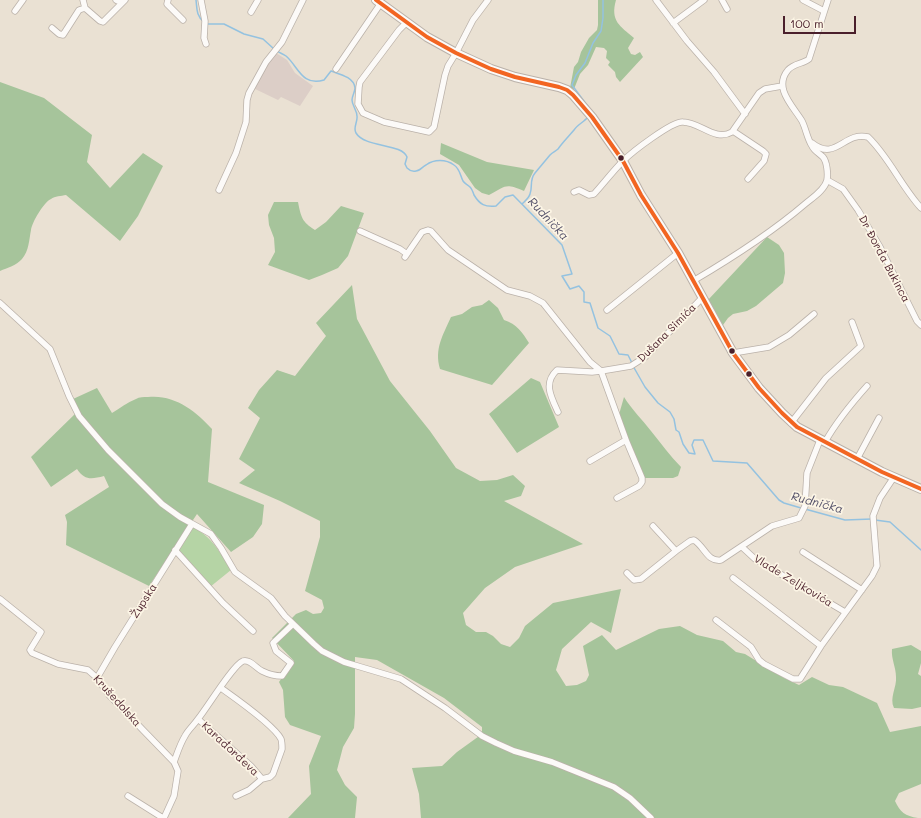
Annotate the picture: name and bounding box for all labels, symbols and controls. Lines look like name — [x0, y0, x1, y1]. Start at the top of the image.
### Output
scale bar — [785, 8, 858, 34]
text: 100 m — [790, 15, 824, 31]
unlabelled marker — [616, 153, 626, 163]
water label: Rudnička — [525, 195, 571, 243]
street label: Dr Đorđa Bukinca — [856, 213, 912, 305]
street label: Dušana Simića — [635, 301, 699, 365]
unlabelled marker — [727, 346, 737, 356]
unlabelled marker — [744, 369, 754, 379]
water label: Rudnička — [789, 489, 845, 517]
street label: Vlade Zeljkovića — [751, 552, 835, 610]
street label: Župska — [128, 581, 160, 621]
street label: Krušedolska — [90, 672, 144, 730]
street label: Karađorđeva — [199, 719, 261, 779]

